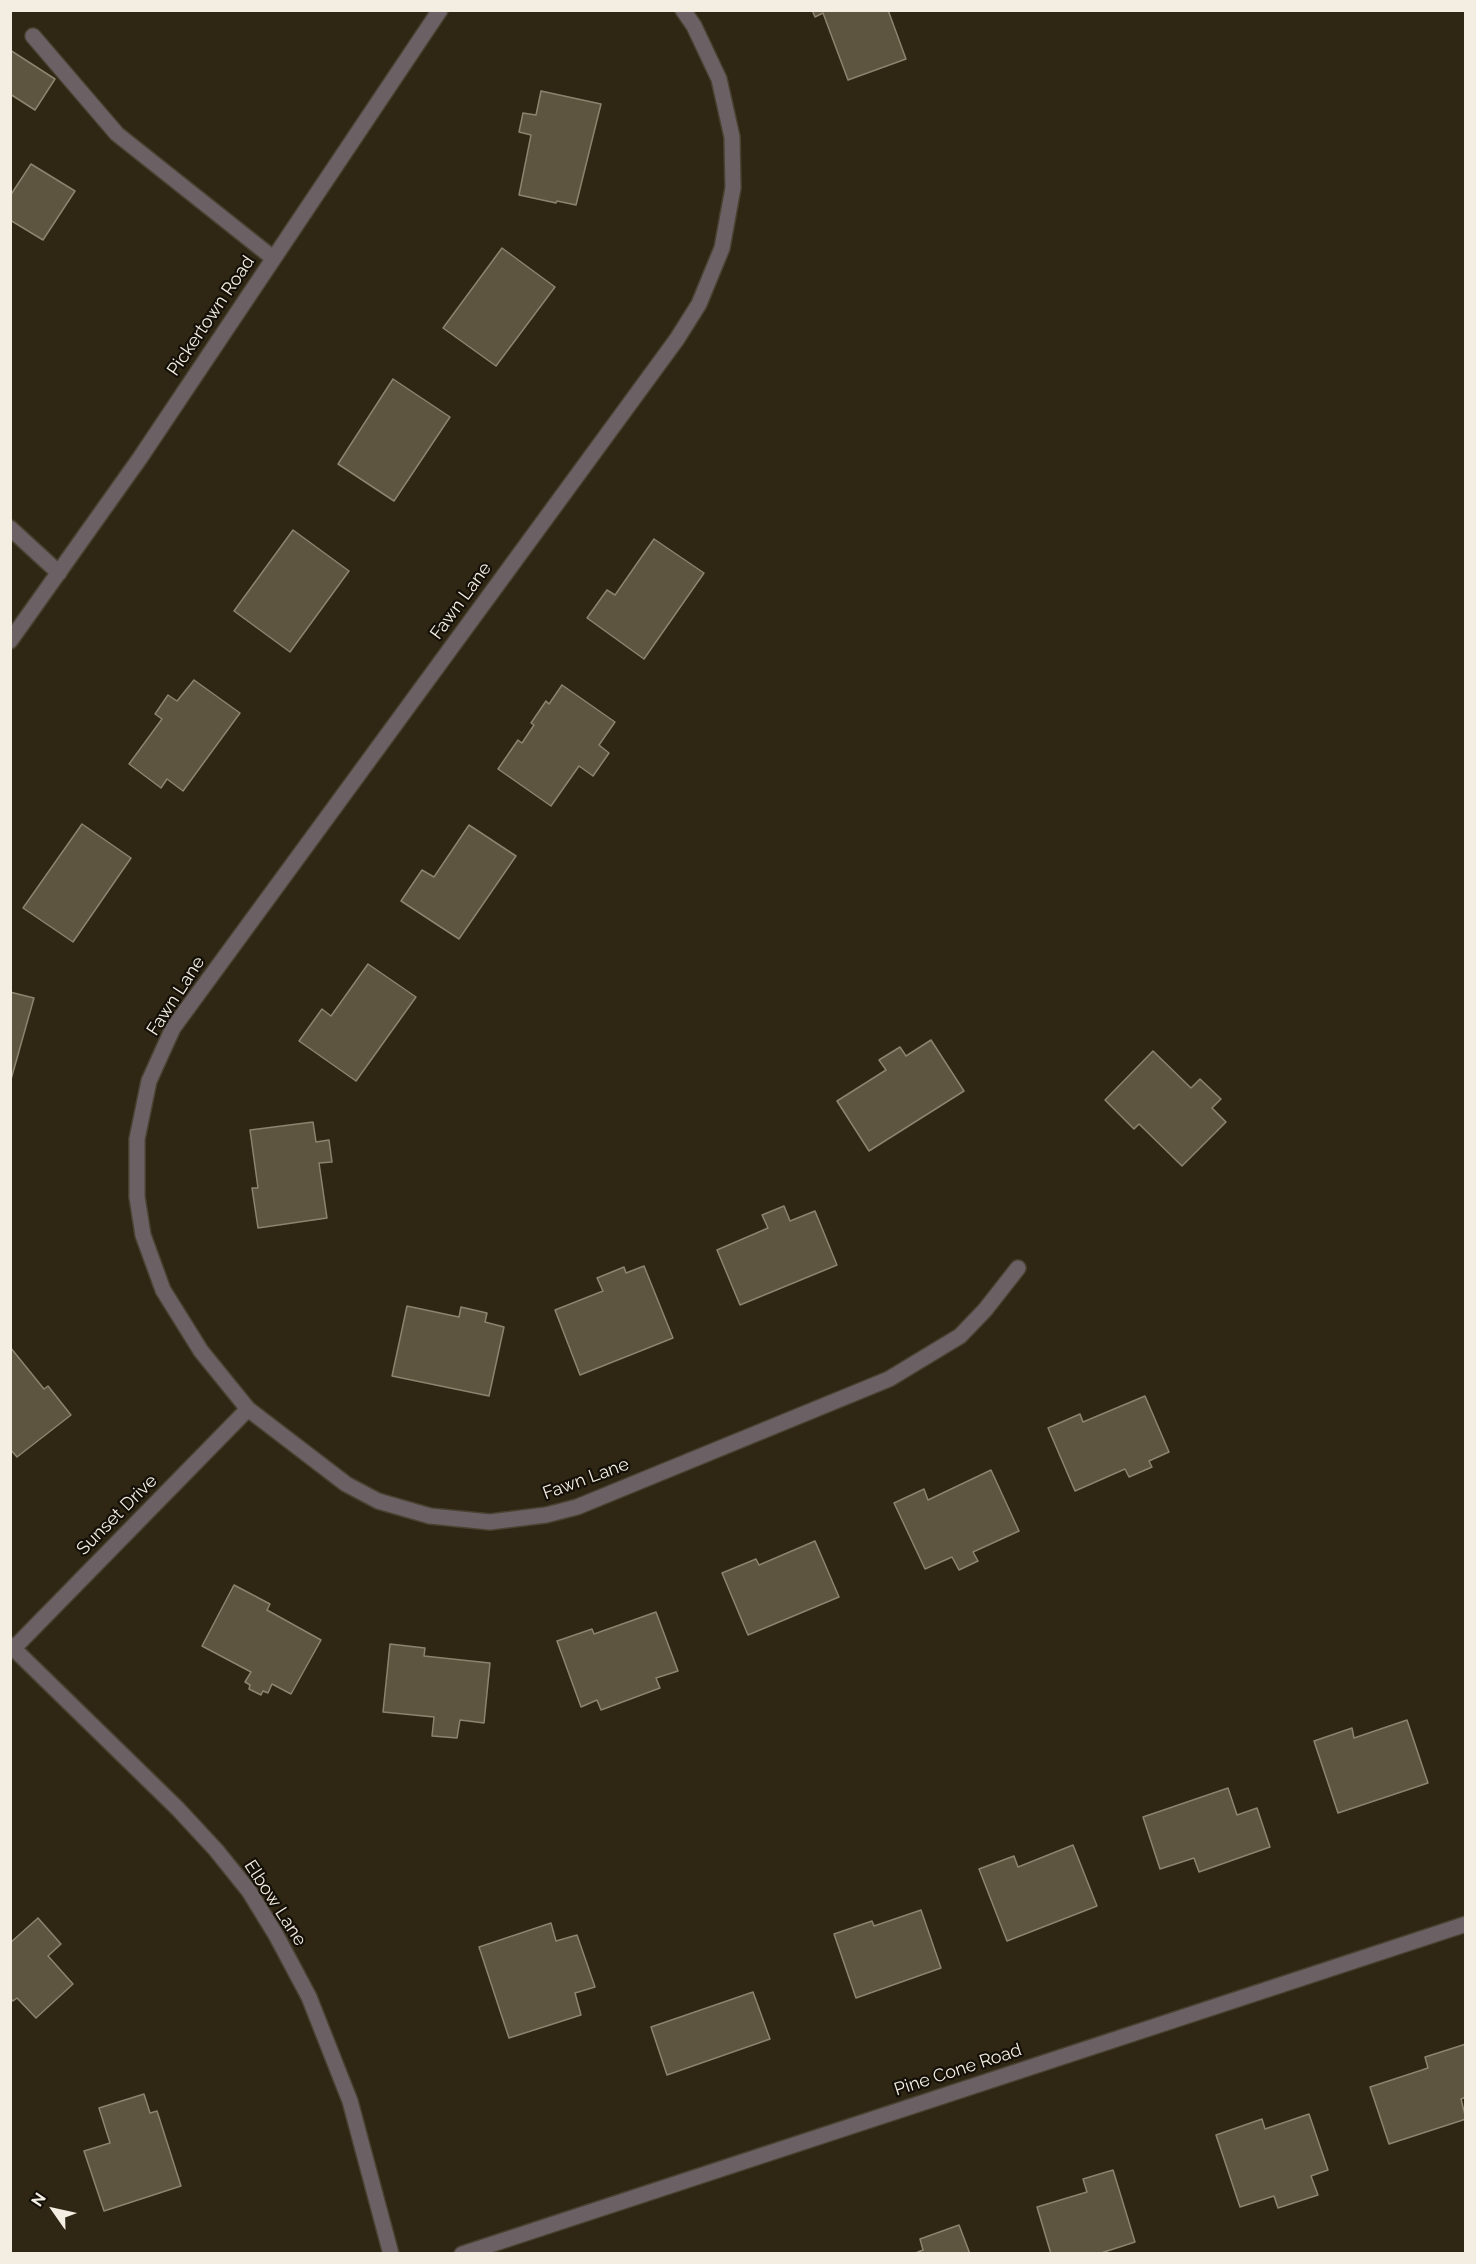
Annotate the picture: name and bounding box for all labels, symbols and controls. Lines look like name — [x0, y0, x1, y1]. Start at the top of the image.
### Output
street label: Pickertown Road — [163, 252, 259, 380]
street label: Fawn Lane — [426, 558, 496, 644]
street label: Fawn Lane — [142, 952, 210, 1040]
street label: Fawn Lane — [540, 1453, 632, 1505]
street label: Sunset Drive — [72, 1470, 162, 1560]
street label: Elbow Lane — [239, 1856, 311, 1950]
street label: Pine Cone Road — [892, 2039, 1024, 2101]
north arrow — [24, 2180, 84, 2240]
text: N — [27, 2189, 50, 2210]

